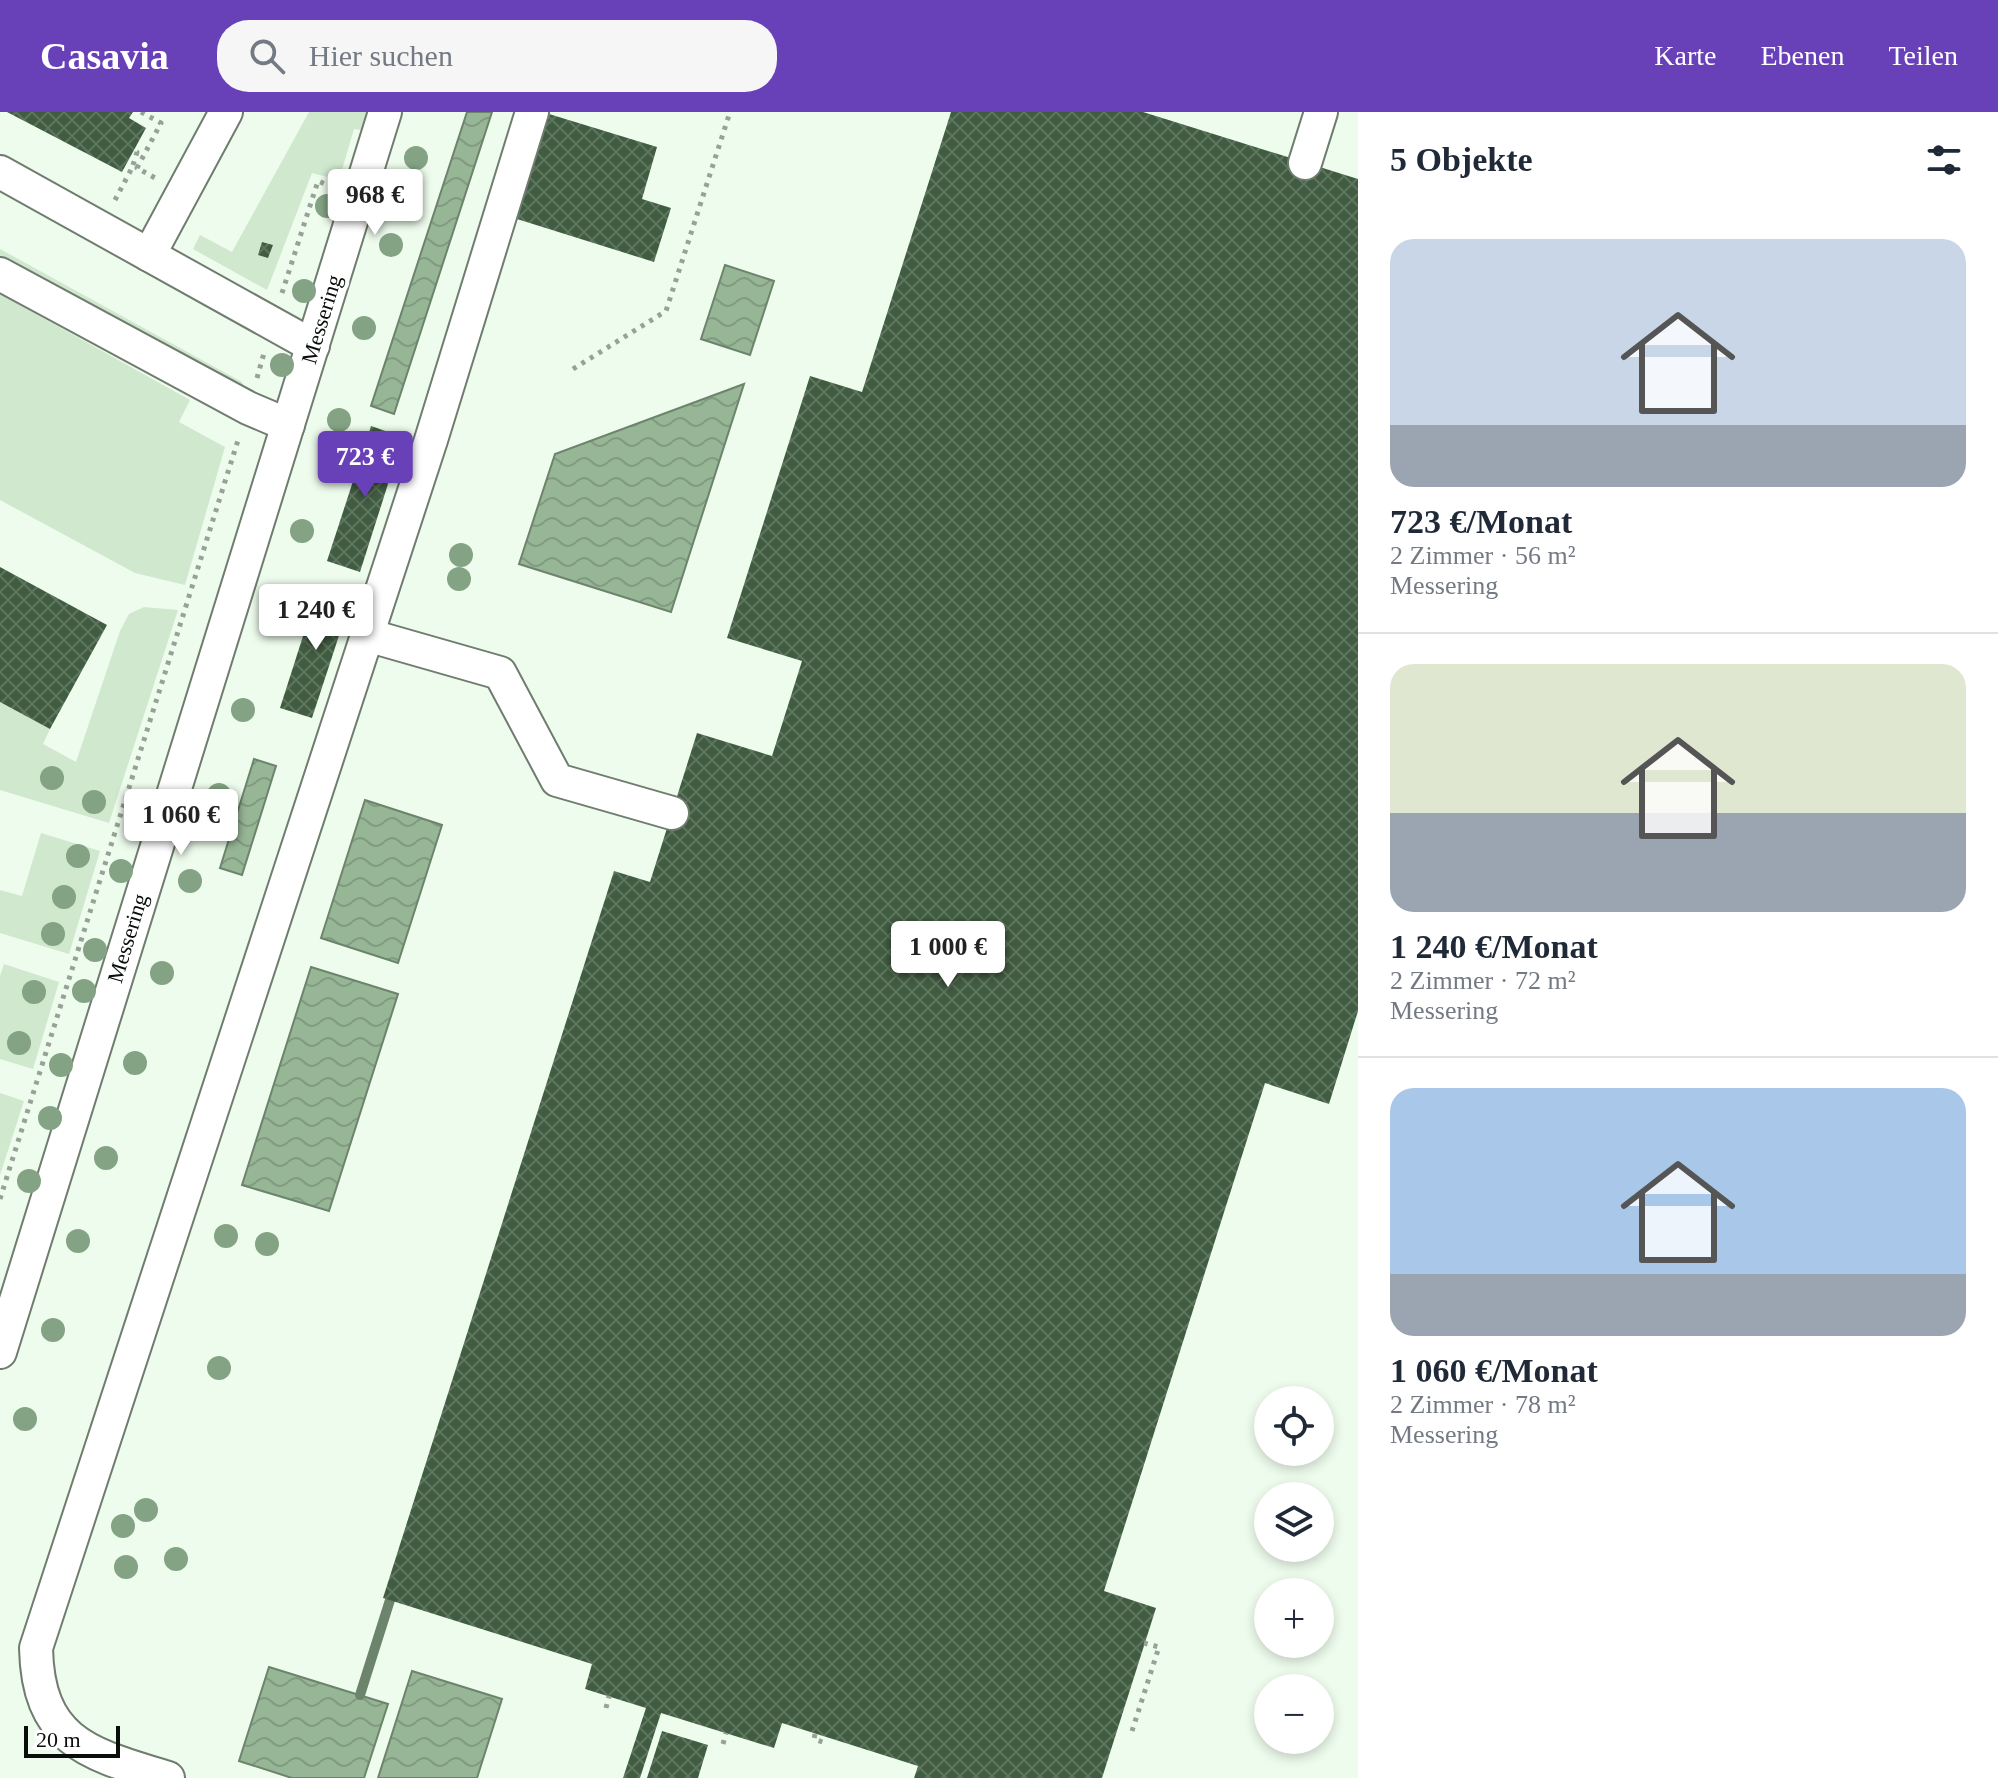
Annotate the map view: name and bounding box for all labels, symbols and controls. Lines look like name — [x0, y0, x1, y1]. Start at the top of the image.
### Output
search box — [217, 20, 777, 92]
icon: search — [245, 34, 289, 78]
text: Casavia — [40, 35, 169, 77]
text: Hier suchen — [309, 39, 453, 72]
text: Karte — [1654, 40, 1716, 71]
text: Ebenen — [1760, 40, 1844, 71]
text: Teilen — [1888, 40, 1958, 71]
icon: filters — [1922, 138, 1966, 182]
text: 5 Objekte — [1390, 141, 1533, 178]
pin: 968 € — [319, 169, 431, 237]
text: 968 € — [346, 180, 404, 209]
street label: Messering — [296, 272, 347, 367]
icon: home — [1606, 291, 1750, 435]
pin: 723 € — [309, 431, 421, 499]
text: 723 € — [336, 442, 394, 471]
text: 723 €/Monat — [1390, 503, 1572, 540]
text: 2 Zimmer · 56 m² — [1390, 541, 1575, 570]
text: Messering — [1390, 571, 1498, 600]
pin: 1 240 € — [242, 584, 390, 652]
text: 1 240 € — [277, 595, 355, 624]
icon: home — [1606, 716, 1750, 860]
pin: 1 060 € — [107, 789, 255, 857]
text: 1 060 € — [142, 800, 220, 829]
street label: Messering — [102, 891, 153, 986]
pin: 1 000 € — [874, 921, 1022, 989]
text: 1 240 €/Monat — [1390, 928, 1598, 965]
text: 1 000 € — [909, 932, 987, 961]
text: 2 Zimmer · 72 m² — [1390, 966, 1575, 995]
text: Messering — [1390, 996, 1498, 1025]
icon: home — [1606, 1140, 1750, 1284]
text: 1 060 €/Monat — [1390, 1352, 1598, 1389]
map controls — [1254, 1386, 1334, 1754]
button: locate — [1254, 1386, 1334, 1466]
text: 2 Zimmer · 78 m² — [1390, 1390, 1575, 1419]
text: Messering — [1390, 1420, 1498, 1449]
button: layers — [1254, 1482, 1334, 1562]
button: + — [1254, 1578, 1334, 1658]
button: − — [1254, 1674, 1334, 1754]
scale bar — [24, 1722, 120, 1758]
text: 20 m — [36, 1727, 81, 1752]

